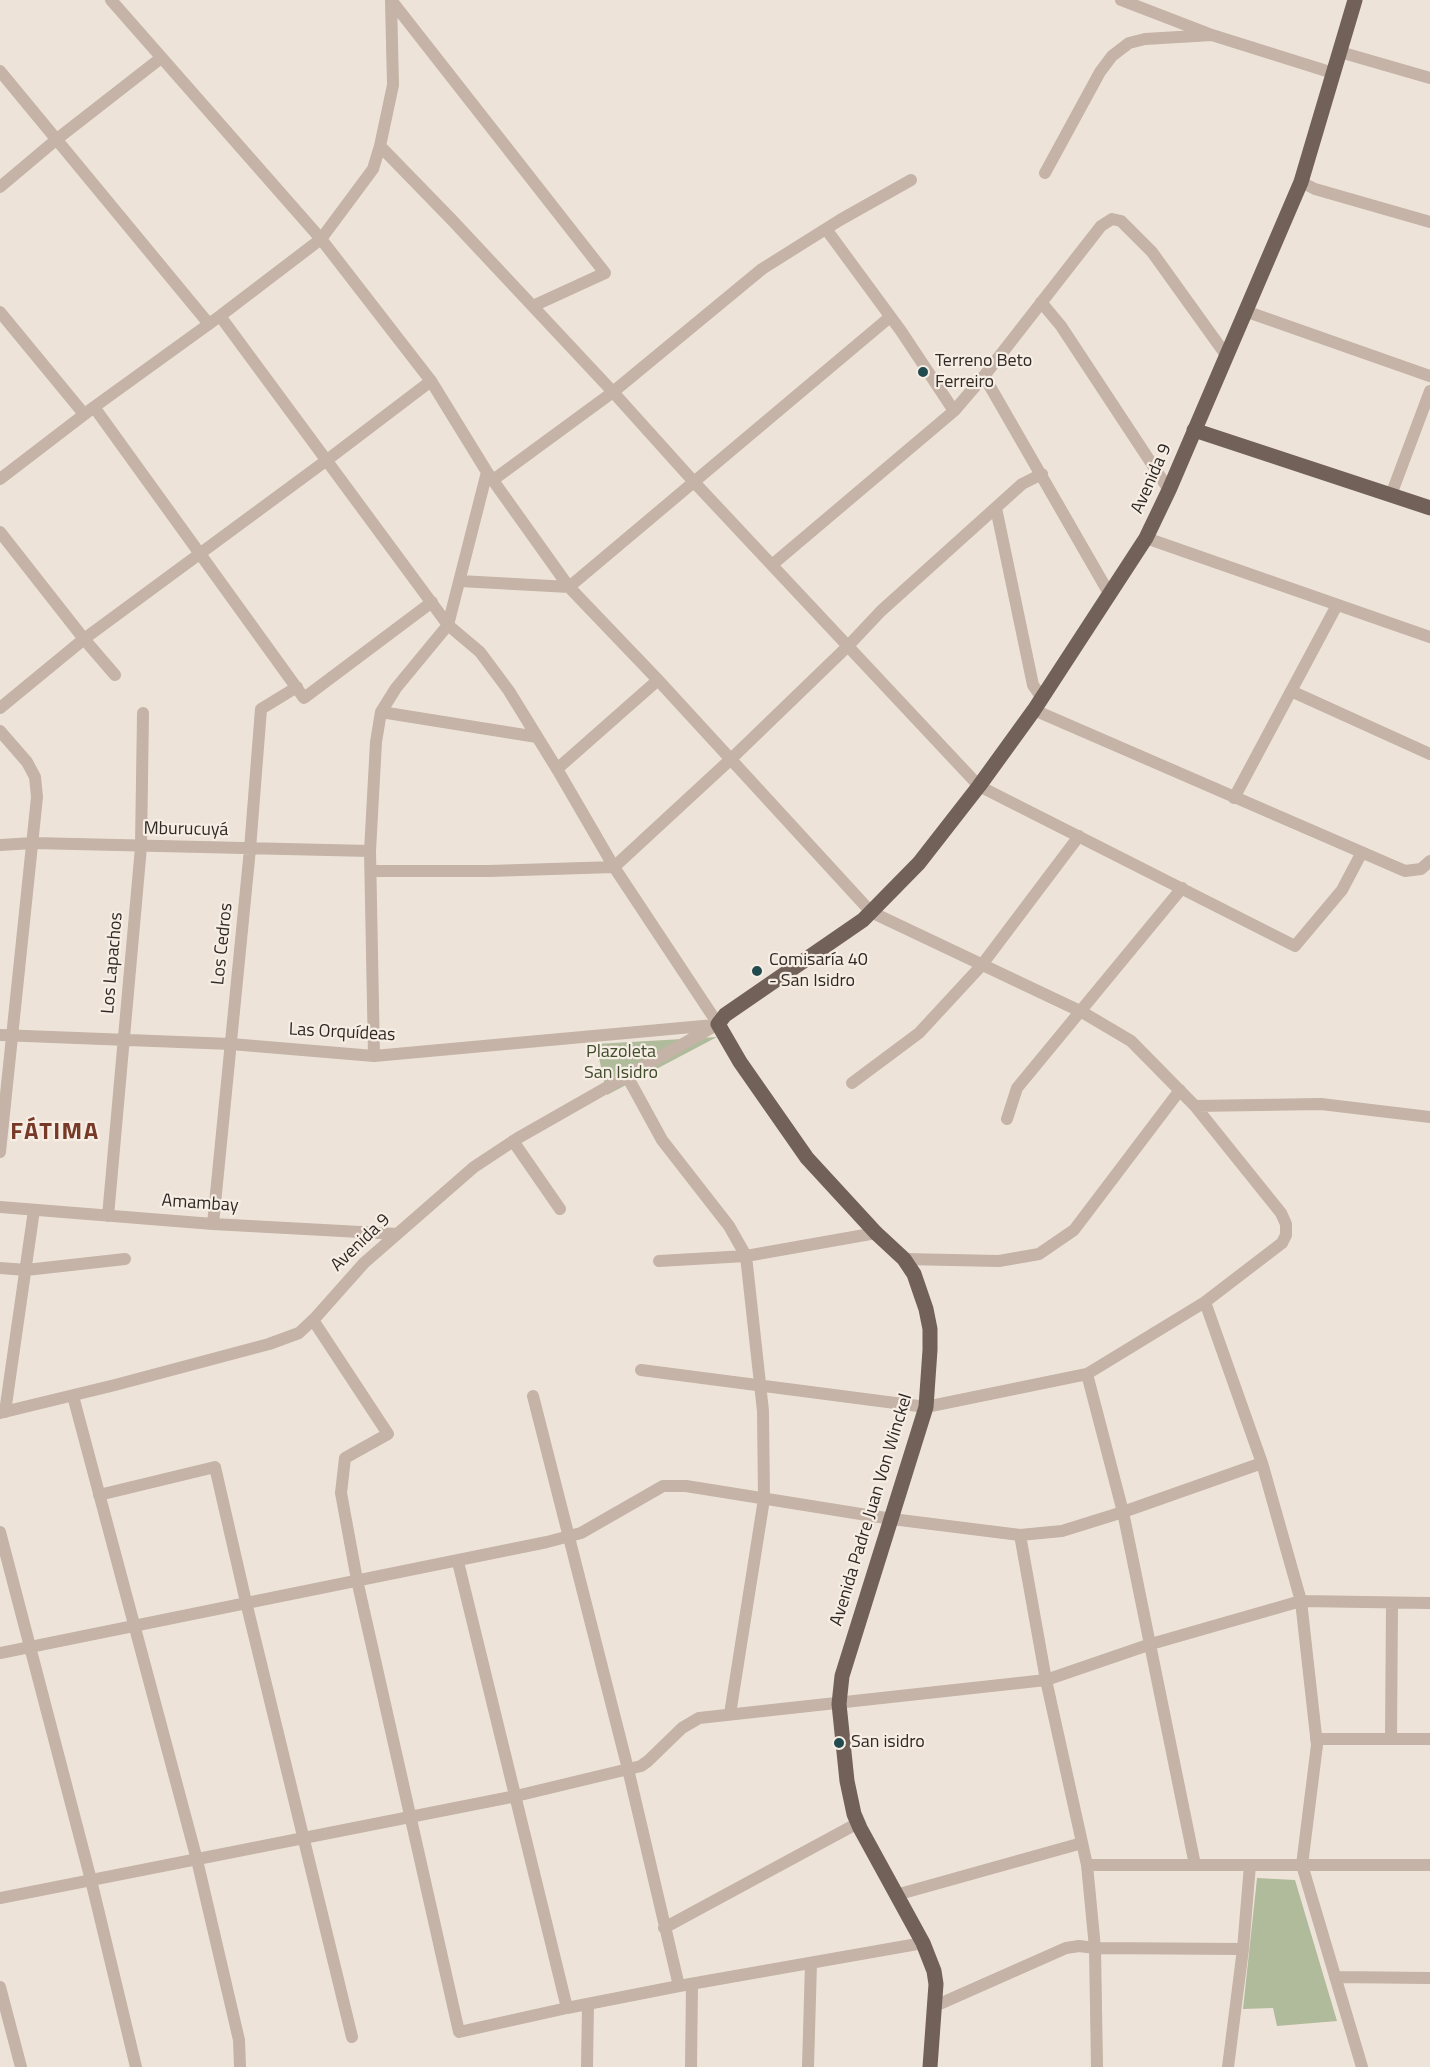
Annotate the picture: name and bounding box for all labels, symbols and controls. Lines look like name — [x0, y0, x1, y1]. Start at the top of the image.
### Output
place label: Terreno Beto Ferreiro — [935, 351, 1032, 394]
marker: Terreno Beto Ferreiro — [916, 365, 930, 379]
street label: Avenida 9 — [1127, 441, 1177, 517]
street label: Mburucuyá — [143, 818, 229, 842]
street label: Los Cedros — [208, 902, 238, 986]
street label: Los Lapachos — [98, 911, 128, 1015]
place label: Comisaría 40 - San Isidro — [769, 950, 868, 992]
marker: Comisaría 40 - San Isidro — [750, 964, 764, 978]
street label: Las Orquídeas — [288, 1019, 396, 1047]
park label: Plazoleta San Isidro — [584, 1042, 658, 1084]
district label: FÁTIMA — [10, 1119, 100, 1147]
street label: Amambay — [161, 1191, 239, 1217]
street label: Avenida 9 — [327, 1209, 395, 1277]
street label: Avenida Padre Juan Von Winckel — [826, 1391, 918, 1629]
place label: San isidro — [851, 1732, 925, 1754]
marker: San isidro — [832, 1736, 846, 1750]

